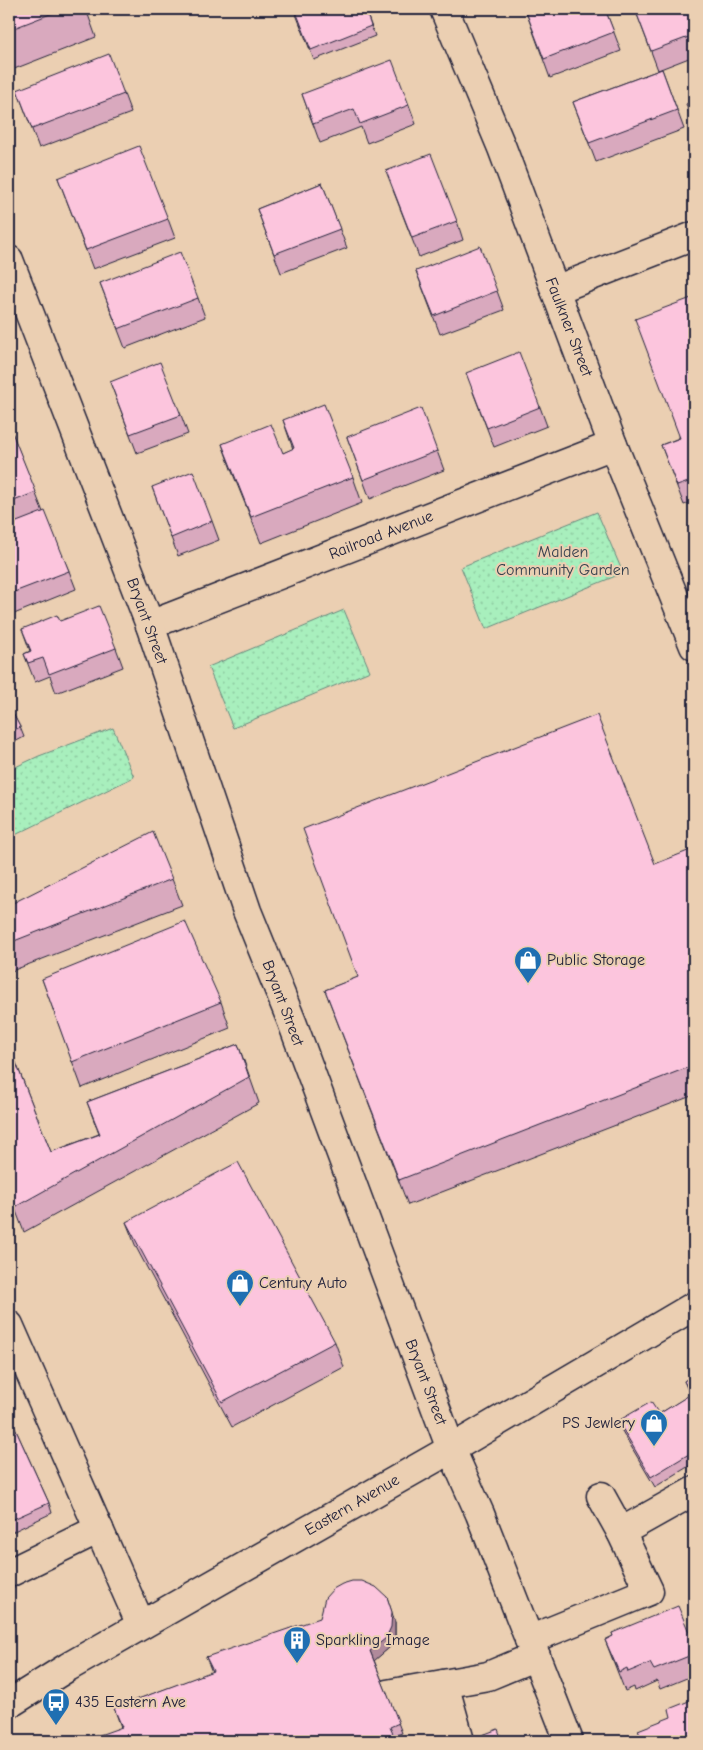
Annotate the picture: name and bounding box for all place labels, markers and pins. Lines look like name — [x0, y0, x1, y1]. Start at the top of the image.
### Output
shop icon: Public Storage — [513, 945, 543, 984]
place label: Public Storage — [547, 951, 645, 969]
shop icon: Century Auto — [225, 1268, 255, 1307]
place label: Century Auto — [259, 1274, 347, 1292]
shop icon: PS Jewlery — [639, 1408, 669, 1447]
place label: PS Jewlery — [562, 1414, 636, 1432]
building icon: Sparkling Image — [282, 1625, 312, 1664]
place label: Sparkling Image — [316, 1631, 430, 1649]
bus stop icon: 435 Eastern Ave — [41, 1687, 71, 1726]
place label: 435 Eastern Ave — [75, 1693, 186, 1711]

